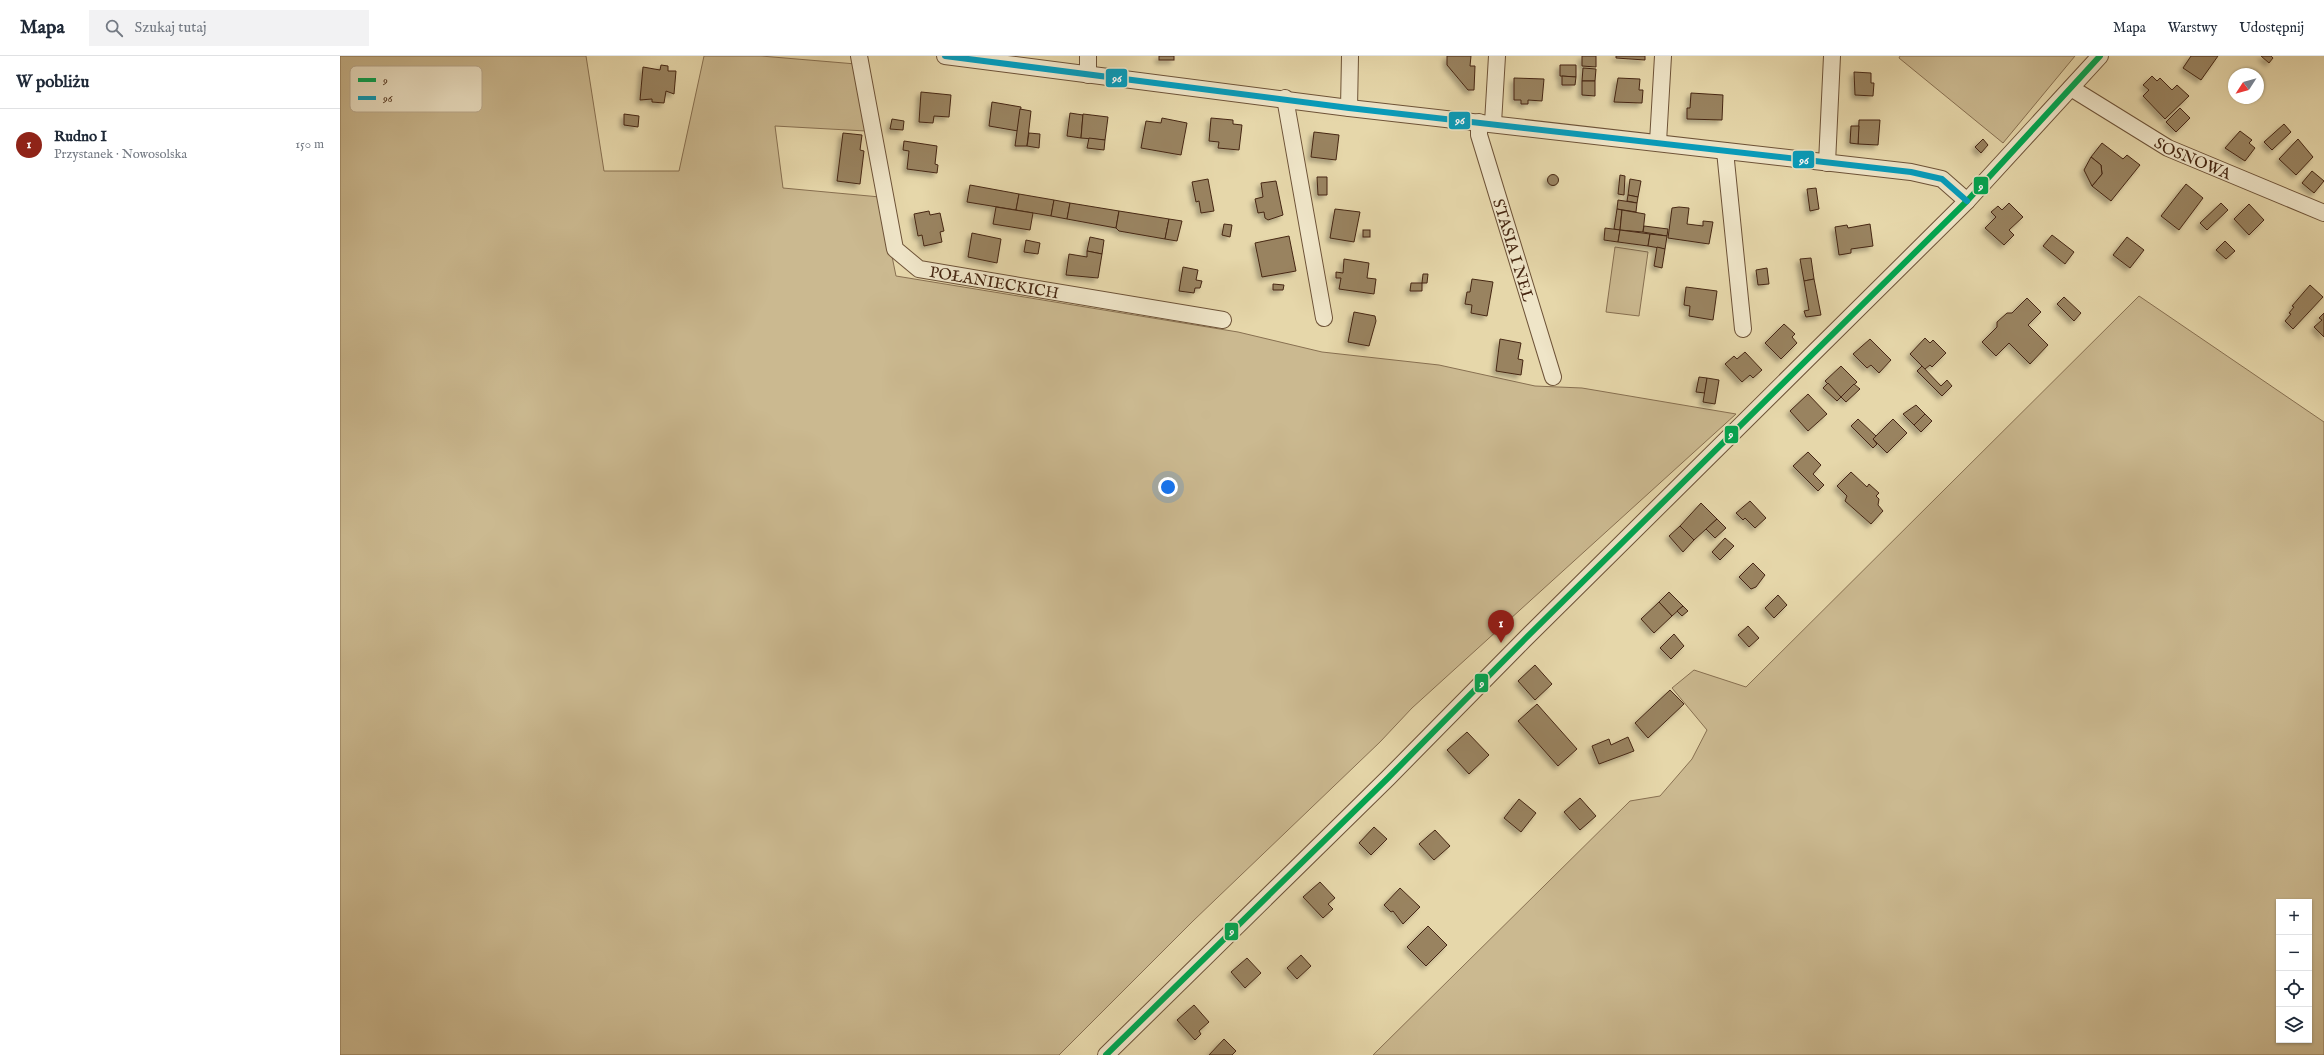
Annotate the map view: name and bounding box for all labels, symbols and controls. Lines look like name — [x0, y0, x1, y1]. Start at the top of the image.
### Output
search box — [89, 10, 369, 46]
text: Mapa — [20, 16, 65, 40]
icon: search — [103, 17, 125, 39]
text: Szukaj tutaj — [135, 18, 206, 37]
text: Mapa — [2113, 19, 2146, 37]
text: Warstwy — [2168, 19, 2217, 37]
text: Udostępnij — [2239, 19, 2304, 37]
legend — [350, 66, 482, 112]
line badge: 96 — [1105, 68, 1128, 88]
north arrow — [2228, 68, 2264, 104]
text: W pobliżu — [16, 72, 89, 93]
text: 96 — [1111, 72, 1123, 86]
text: 9 — [382, 74, 388, 88]
text: 96 — [382, 92, 393, 106]
line badge: 96 — [1448, 111, 1471, 130]
text: 96 — [1454, 114, 1466, 128]
text: Rudno I — [54, 127, 107, 146]
street label: SOSNOWA — [2150, 134, 2235, 186]
text: 1 — [27, 136, 31, 153]
text: 150 m — [295, 136, 324, 153]
text: Przystanek · Nowosolska — [54, 146, 187, 163]
line badge: 96 — [1792, 150, 1815, 169]
text: 96 — [1798, 154, 1810, 168]
line badge: 9 — [1973, 176, 1989, 195]
text: 9 — [1978, 180, 1984, 194]
street label: STASIA I NEL — [1487, 197, 1537, 305]
street label: POŁANIECKICH — [928, 263, 1061, 304]
line badge: 9 — [1724, 425, 1739, 444]
text: 9 — [1728, 428, 1734, 442]
your location — [1158, 477, 1178, 497]
pin: 1 — [1488, 610, 1514, 643]
line badge: 9 — [1474, 673, 1489, 693]
text: 9 — [1479, 677, 1485, 691]
map controls — [2276, 899, 2312, 1043]
button: + — [2276, 899, 2312, 935]
line badge: 9 — [1224, 922, 1239, 941]
text: 9 — [1229, 925, 1235, 939]
button: − — [2276, 935, 2312, 971]
button: locate — [2276, 971, 2312, 1007]
button: layers — [2276, 1007, 2312, 1043]

